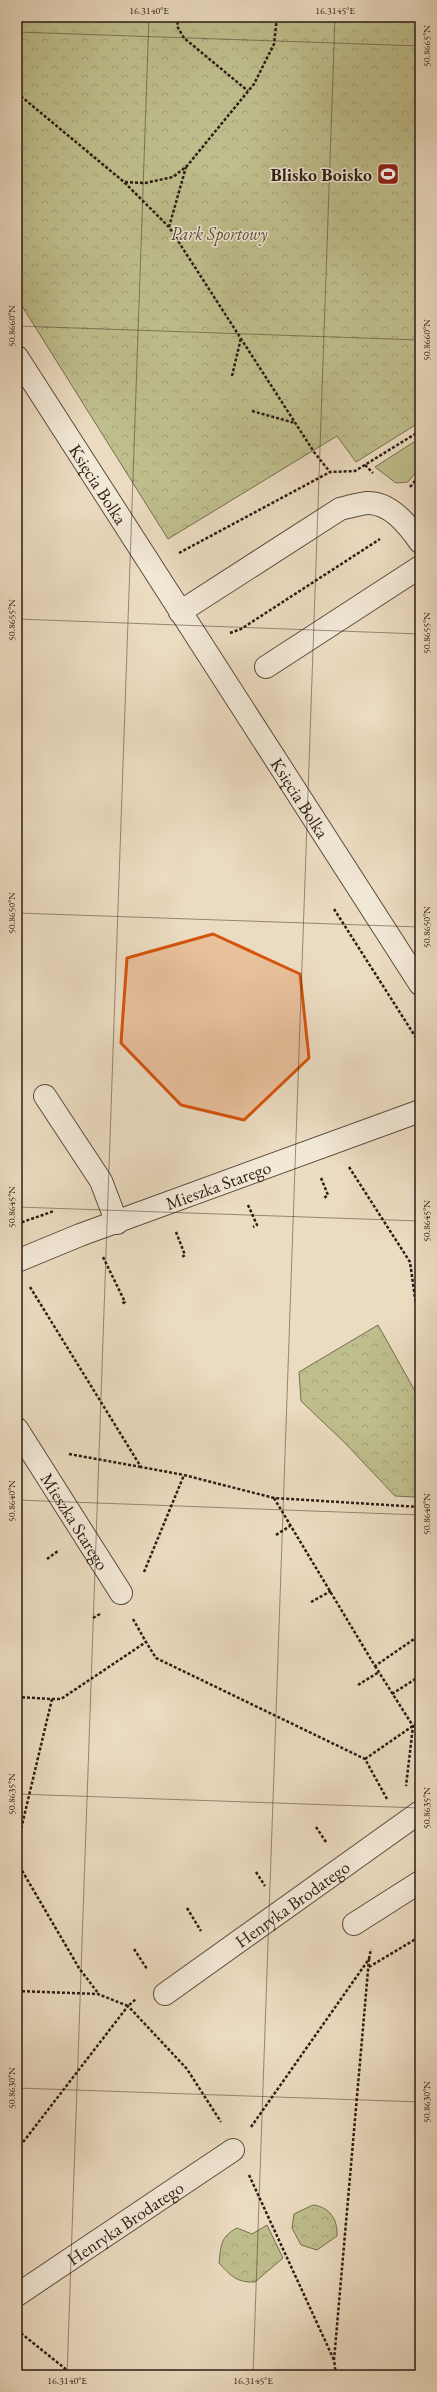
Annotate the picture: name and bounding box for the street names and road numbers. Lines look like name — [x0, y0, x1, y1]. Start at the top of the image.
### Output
street label: Księcia Bolka — [64, 440, 133, 529]
street label: Księcia Bolka — [266, 753, 335, 843]
street label: Mieszka Starego — [162, 1155, 274, 1214]
street label: Mieszka Starego — [36, 1468, 115, 1574]
street label: Henryka Brodatego — [230, 1855, 354, 1952]
street label: Henryka Brodatego — [62, 2175, 188, 2270]

